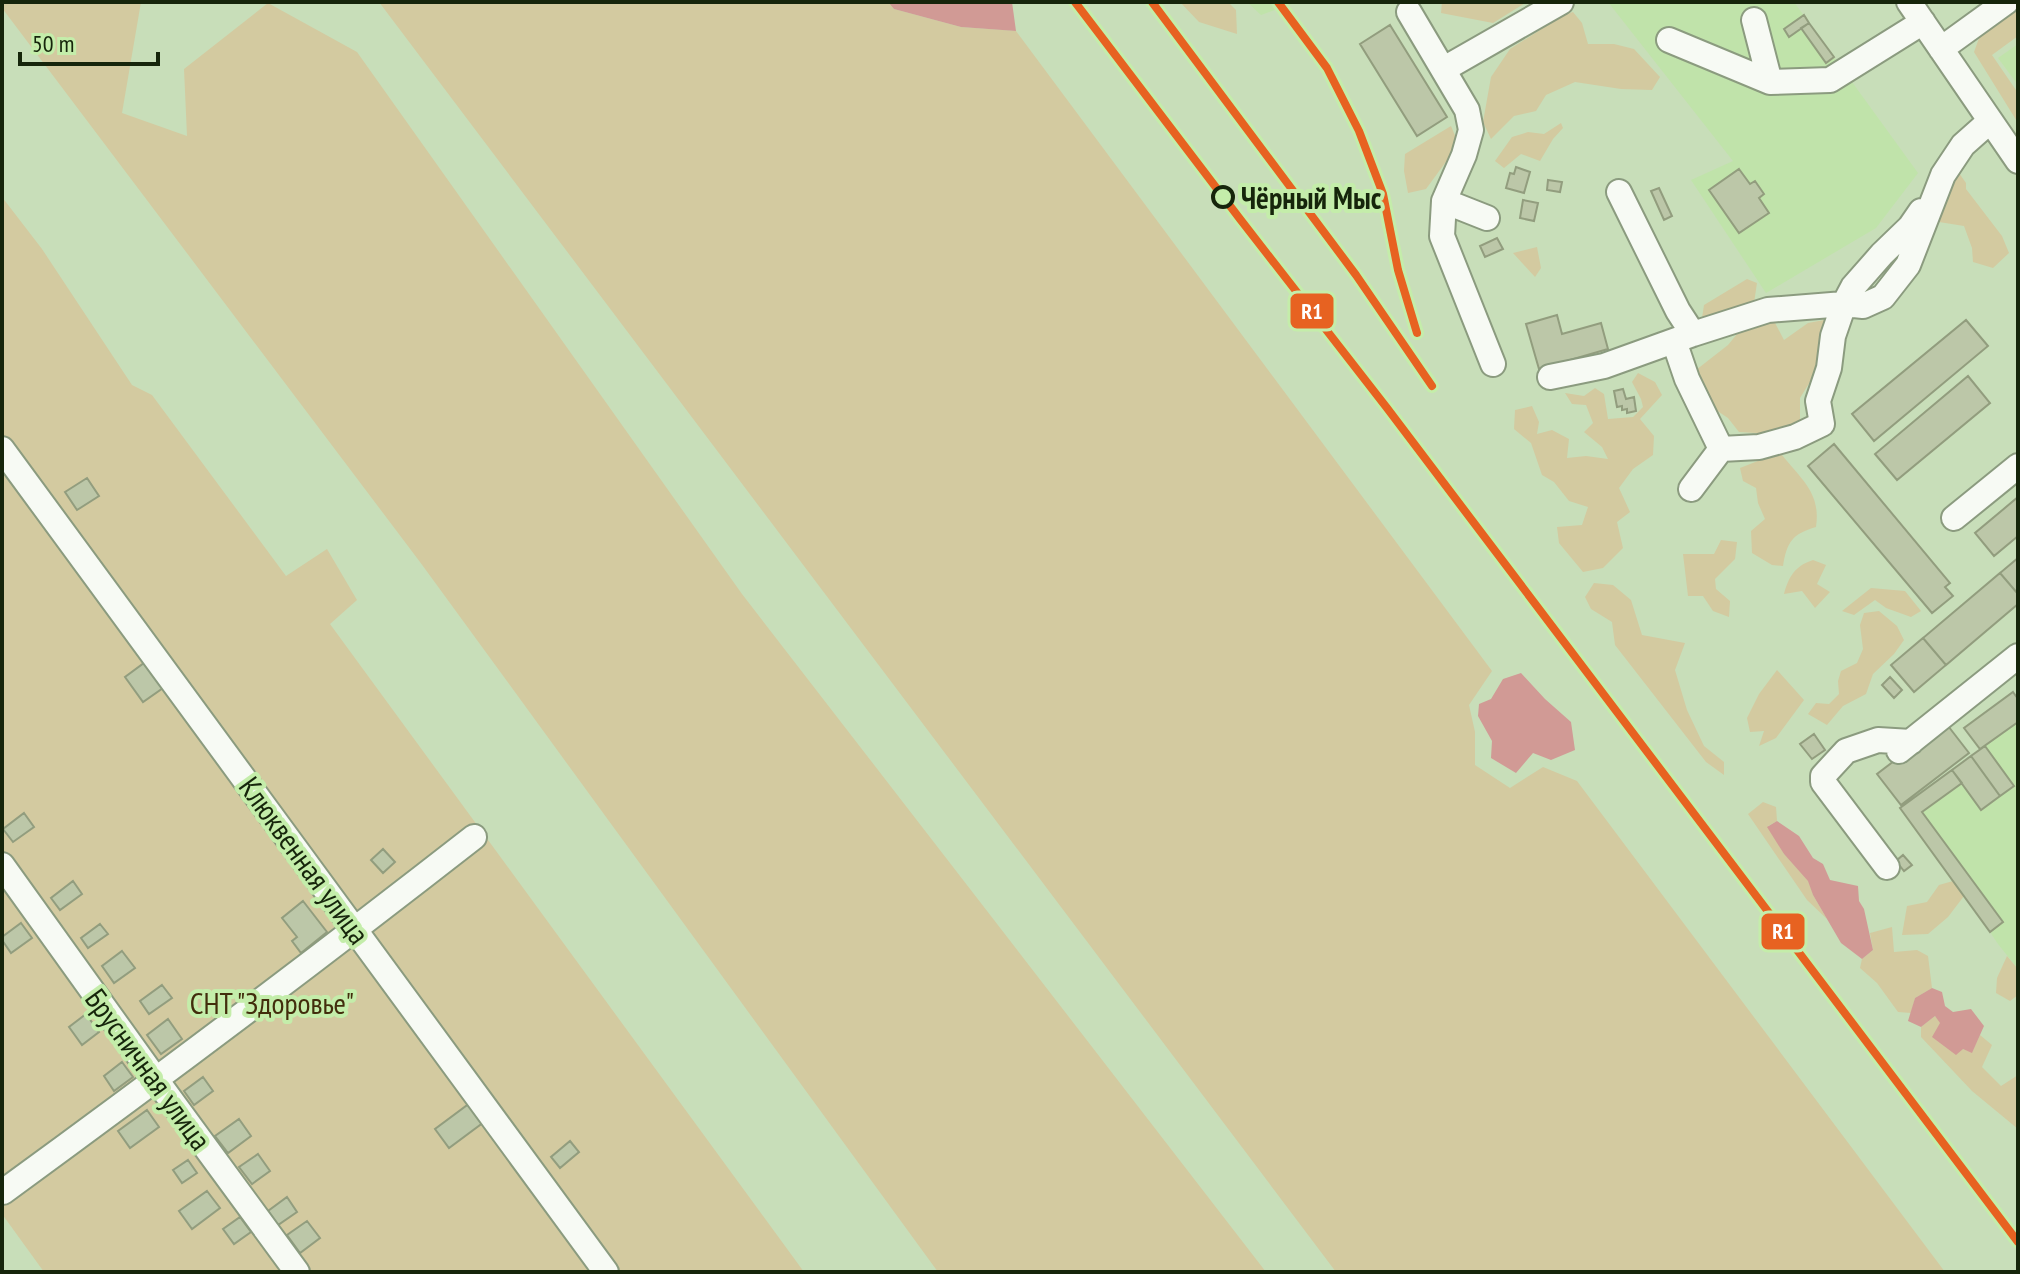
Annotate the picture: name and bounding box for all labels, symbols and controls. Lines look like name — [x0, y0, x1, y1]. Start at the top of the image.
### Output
scale bar — [20, 16, 158, 66]
text: 50 m — [32, 28, 74, 59]
place label: Чёрный Мыс — [1241, 178, 1382, 217]
marker: Чёрный Мыс — [1212, 186, 1234, 208]
line badge: R1 — [1289, 292, 1335, 330]
text: R1 — [1301, 297, 1323, 325]
street label: Клюквенная улица — [231, 769, 379, 951]
line badge: R1 — [1760, 912, 1806, 951]
text: R1 — [1772, 917, 1794, 945]
street label: Брусничная улица — [77, 981, 221, 1157]
park label: СНТ "Здоровье" — [190, 983, 354, 1022]

